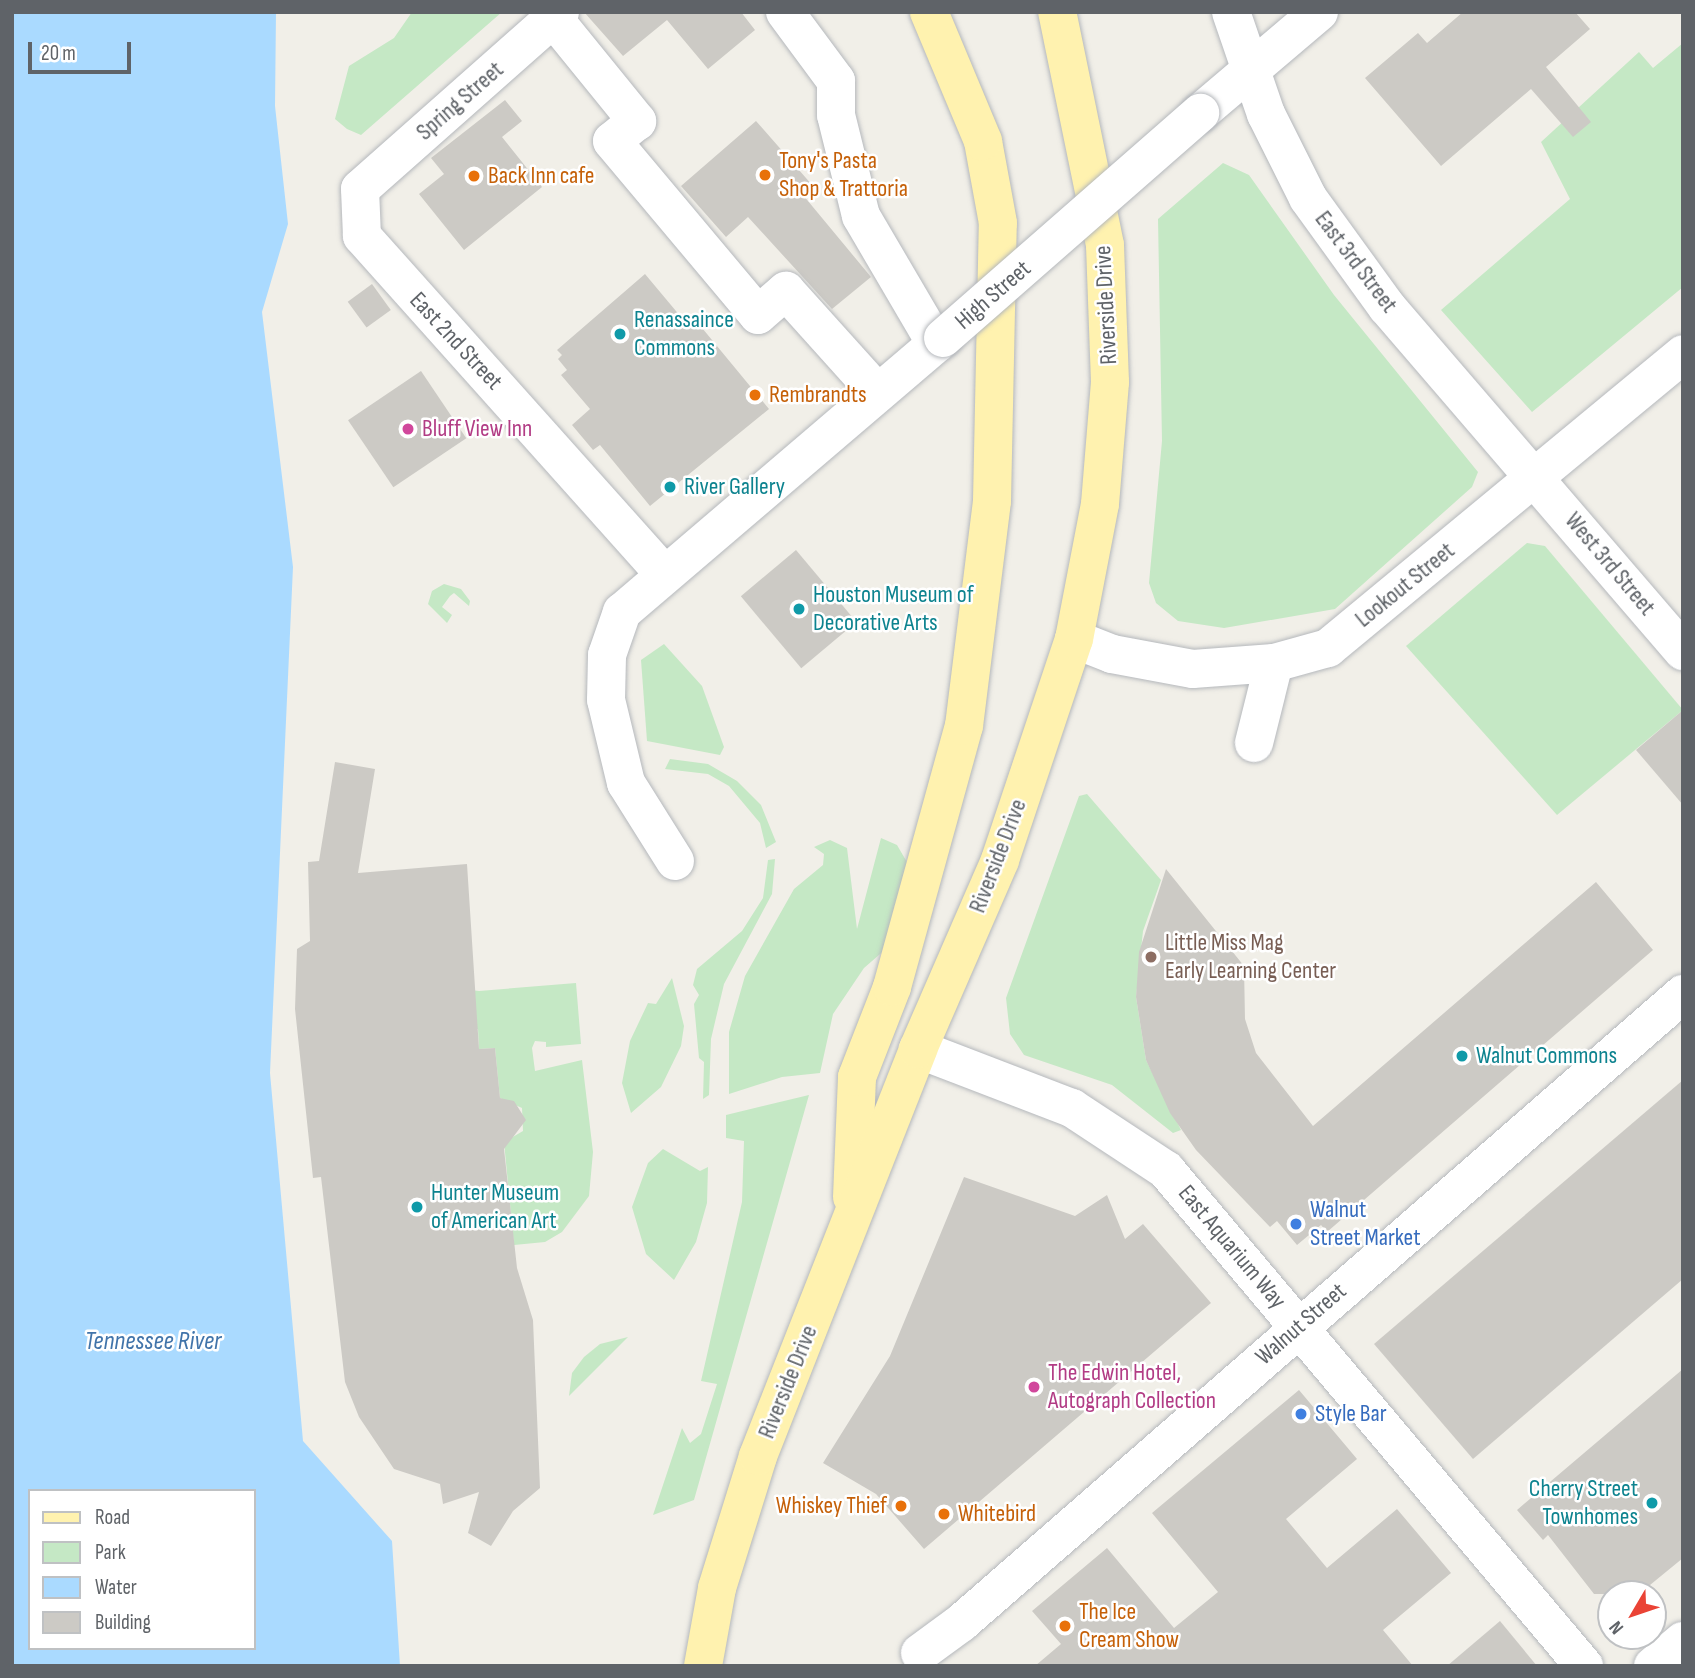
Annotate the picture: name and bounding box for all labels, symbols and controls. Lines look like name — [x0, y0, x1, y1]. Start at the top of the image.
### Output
scale bar — [32, 28, 135, 72]
text: 20 m — [41, 41, 76, 66]
street label: Spring Street — [411, 55, 509, 147]
place label: Tony's Pasta Shop & Trattoria — [779, 147, 908, 203]
place label: Back Inn cafe — [488, 162, 594, 190]
marker: Tony's Pasta Shop & Trattoria — [757, 167, 773, 183]
marker: Back Inn cafe — [466, 168, 482, 184]
street label: East 3rd Street — [1309, 206, 1403, 318]
street label: Riverside Drive — [1088, 245, 1124, 365]
street label: High Street — [949, 254, 1037, 336]
street label: East 2nd Street — [403, 286, 509, 396]
place label: Renassaince Commons — [634, 306, 734, 362]
marker: Renassaince Commons — [612, 326, 628, 342]
place label: Rembrandts — [769, 381, 867, 409]
marker: Rembrandts — [747, 387, 763, 403]
place label: Bluff View Inn — [422, 415, 532, 443]
marker: Bluff View Inn — [400, 421, 416, 437]
place label: River Gallery — [684, 473, 785, 501]
marker: River Gallery — [662, 479, 678, 495]
street label: West 3rd Street — [1559, 507, 1661, 621]
street label: Lookout Street — [1350, 536, 1460, 634]
place label: Houston Museum of Decorative Arts — [813, 581, 974, 637]
marker: Houston Museum of Decorative Arts — [791, 601, 807, 617]
street label: Riverside Drive — [963, 795, 1033, 917]
place label: Little Miss Mag Early Learning Center — [1165, 929, 1336, 985]
marker: Little Miss Mag Early Learning Center — [1143, 949, 1159, 965]
place label: Walnut Commons — [1476, 1042, 1617, 1070]
marker: Walnut Commons — [1454, 1048, 1470, 1064]
place label: Hunter Museum of American Art — [431, 1179, 559, 1235]
street label: East Aquarium Way — [1172, 1179, 1292, 1315]
place label: Walnut Street Market — [1310, 1196, 1421, 1252]
marker: Hunter Museum of American Art — [409, 1199, 425, 1215]
marker: Walnut Street Market — [1288, 1216, 1304, 1232]
street label: Walnut Street — [1250, 1277, 1352, 1371]
street label: Riverside Drive — [752, 1321, 824, 1443]
water label: Tennessee River — [85, 1326, 221, 1358]
place label: The Edwin Hotel, Autograph Collection — [1048, 1359, 1216, 1415]
marker: The Edwin Hotel, Autograph Collection — [1026, 1379, 1042, 1395]
place label: Style Bar — [1315, 1400, 1387, 1428]
marker: Style Bar — [1293, 1406, 1309, 1422]
place label: Cherry Street Townhomes — [1529, 1475, 1638, 1531]
legend — [28, 1489, 256, 1650]
place label: Whiskey Thief — [776, 1492, 887, 1520]
marker: Cherry Street Townhomes — [1644, 1495, 1660, 1511]
marker: Whiskey Thief — [893, 1498, 909, 1514]
place label: Whitebird — [958, 1500, 1036, 1528]
text: Road — [95, 1505, 130, 1530]
marker: Whitebird — [936, 1506, 952, 1522]
text: Park — [95, 1540, 126, 1565]
text: Water — [95, 1575, 137, 1600]
north arrow — [1597, 1580, 1667, 1650]
place label: The Ice Cream Show — [1079, 1598, 1179, 1654]
text: Building — [95, 1610, 151, 1635]
text: N — [1605, 1616, 1629, 1638]
marker: The Ice Cream Show — [1057, 1618, 1073, 1634]

